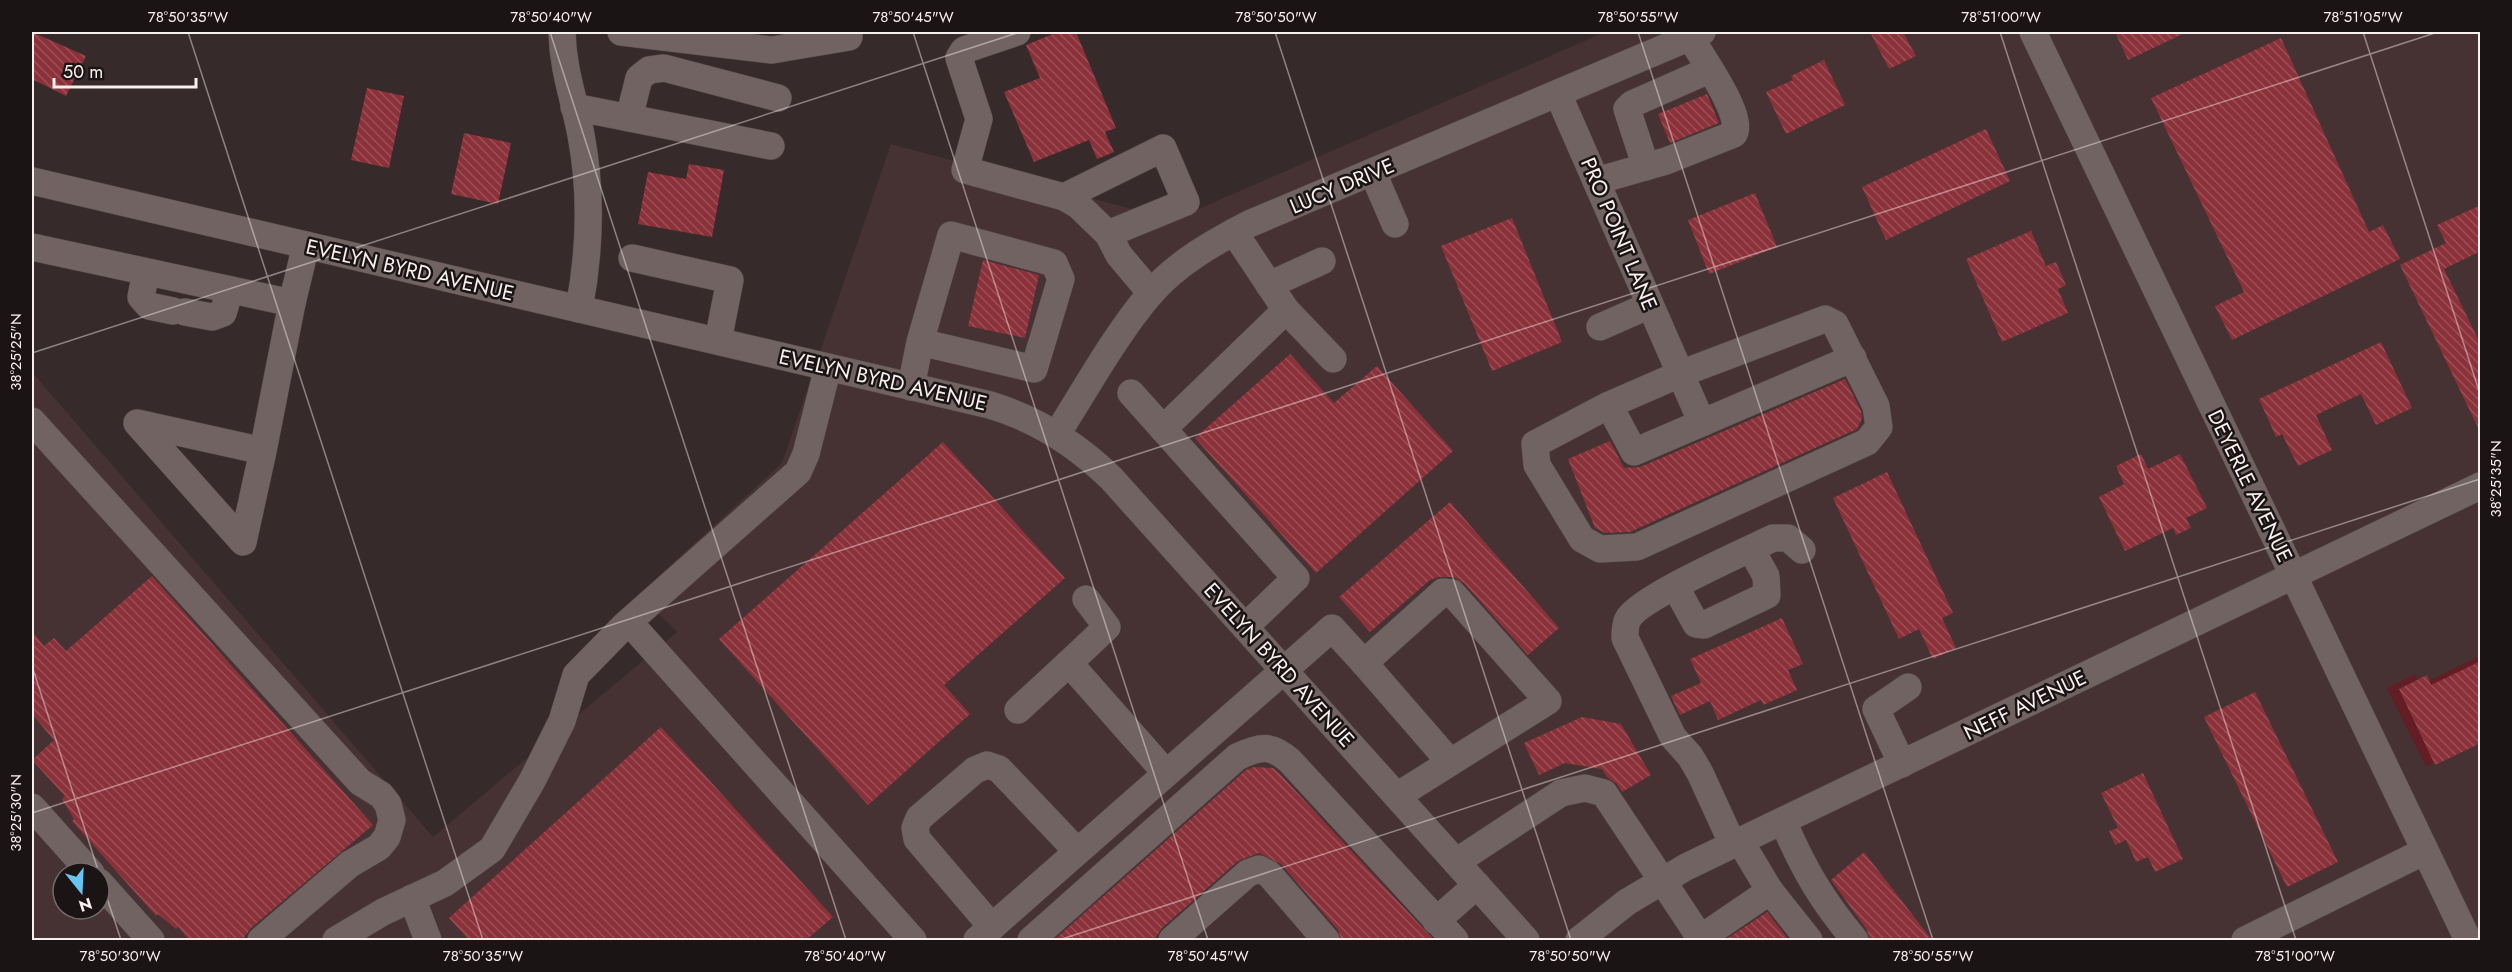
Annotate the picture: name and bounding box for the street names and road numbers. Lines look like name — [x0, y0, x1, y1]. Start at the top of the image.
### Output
street label: LUCY DRIVE — [1285, 151, 1399, 221]
street label: PRO POINT LANE — [1573, 153, 1665, 315]
street label: EVELYN BYRD AVENUE — [303, 231, 517, 309]
street label: EVELYN BYRD AVENUE — [776, 341, 990, 419]
street label: DEYERLE AVENUE — [2200, 405, 2300, 567]
street label: EVELYN BYRD AVENUE — [1197, 576, 1361, 754]
street label: NEFF AVENUE — [1959, 662, 2091, 748]

